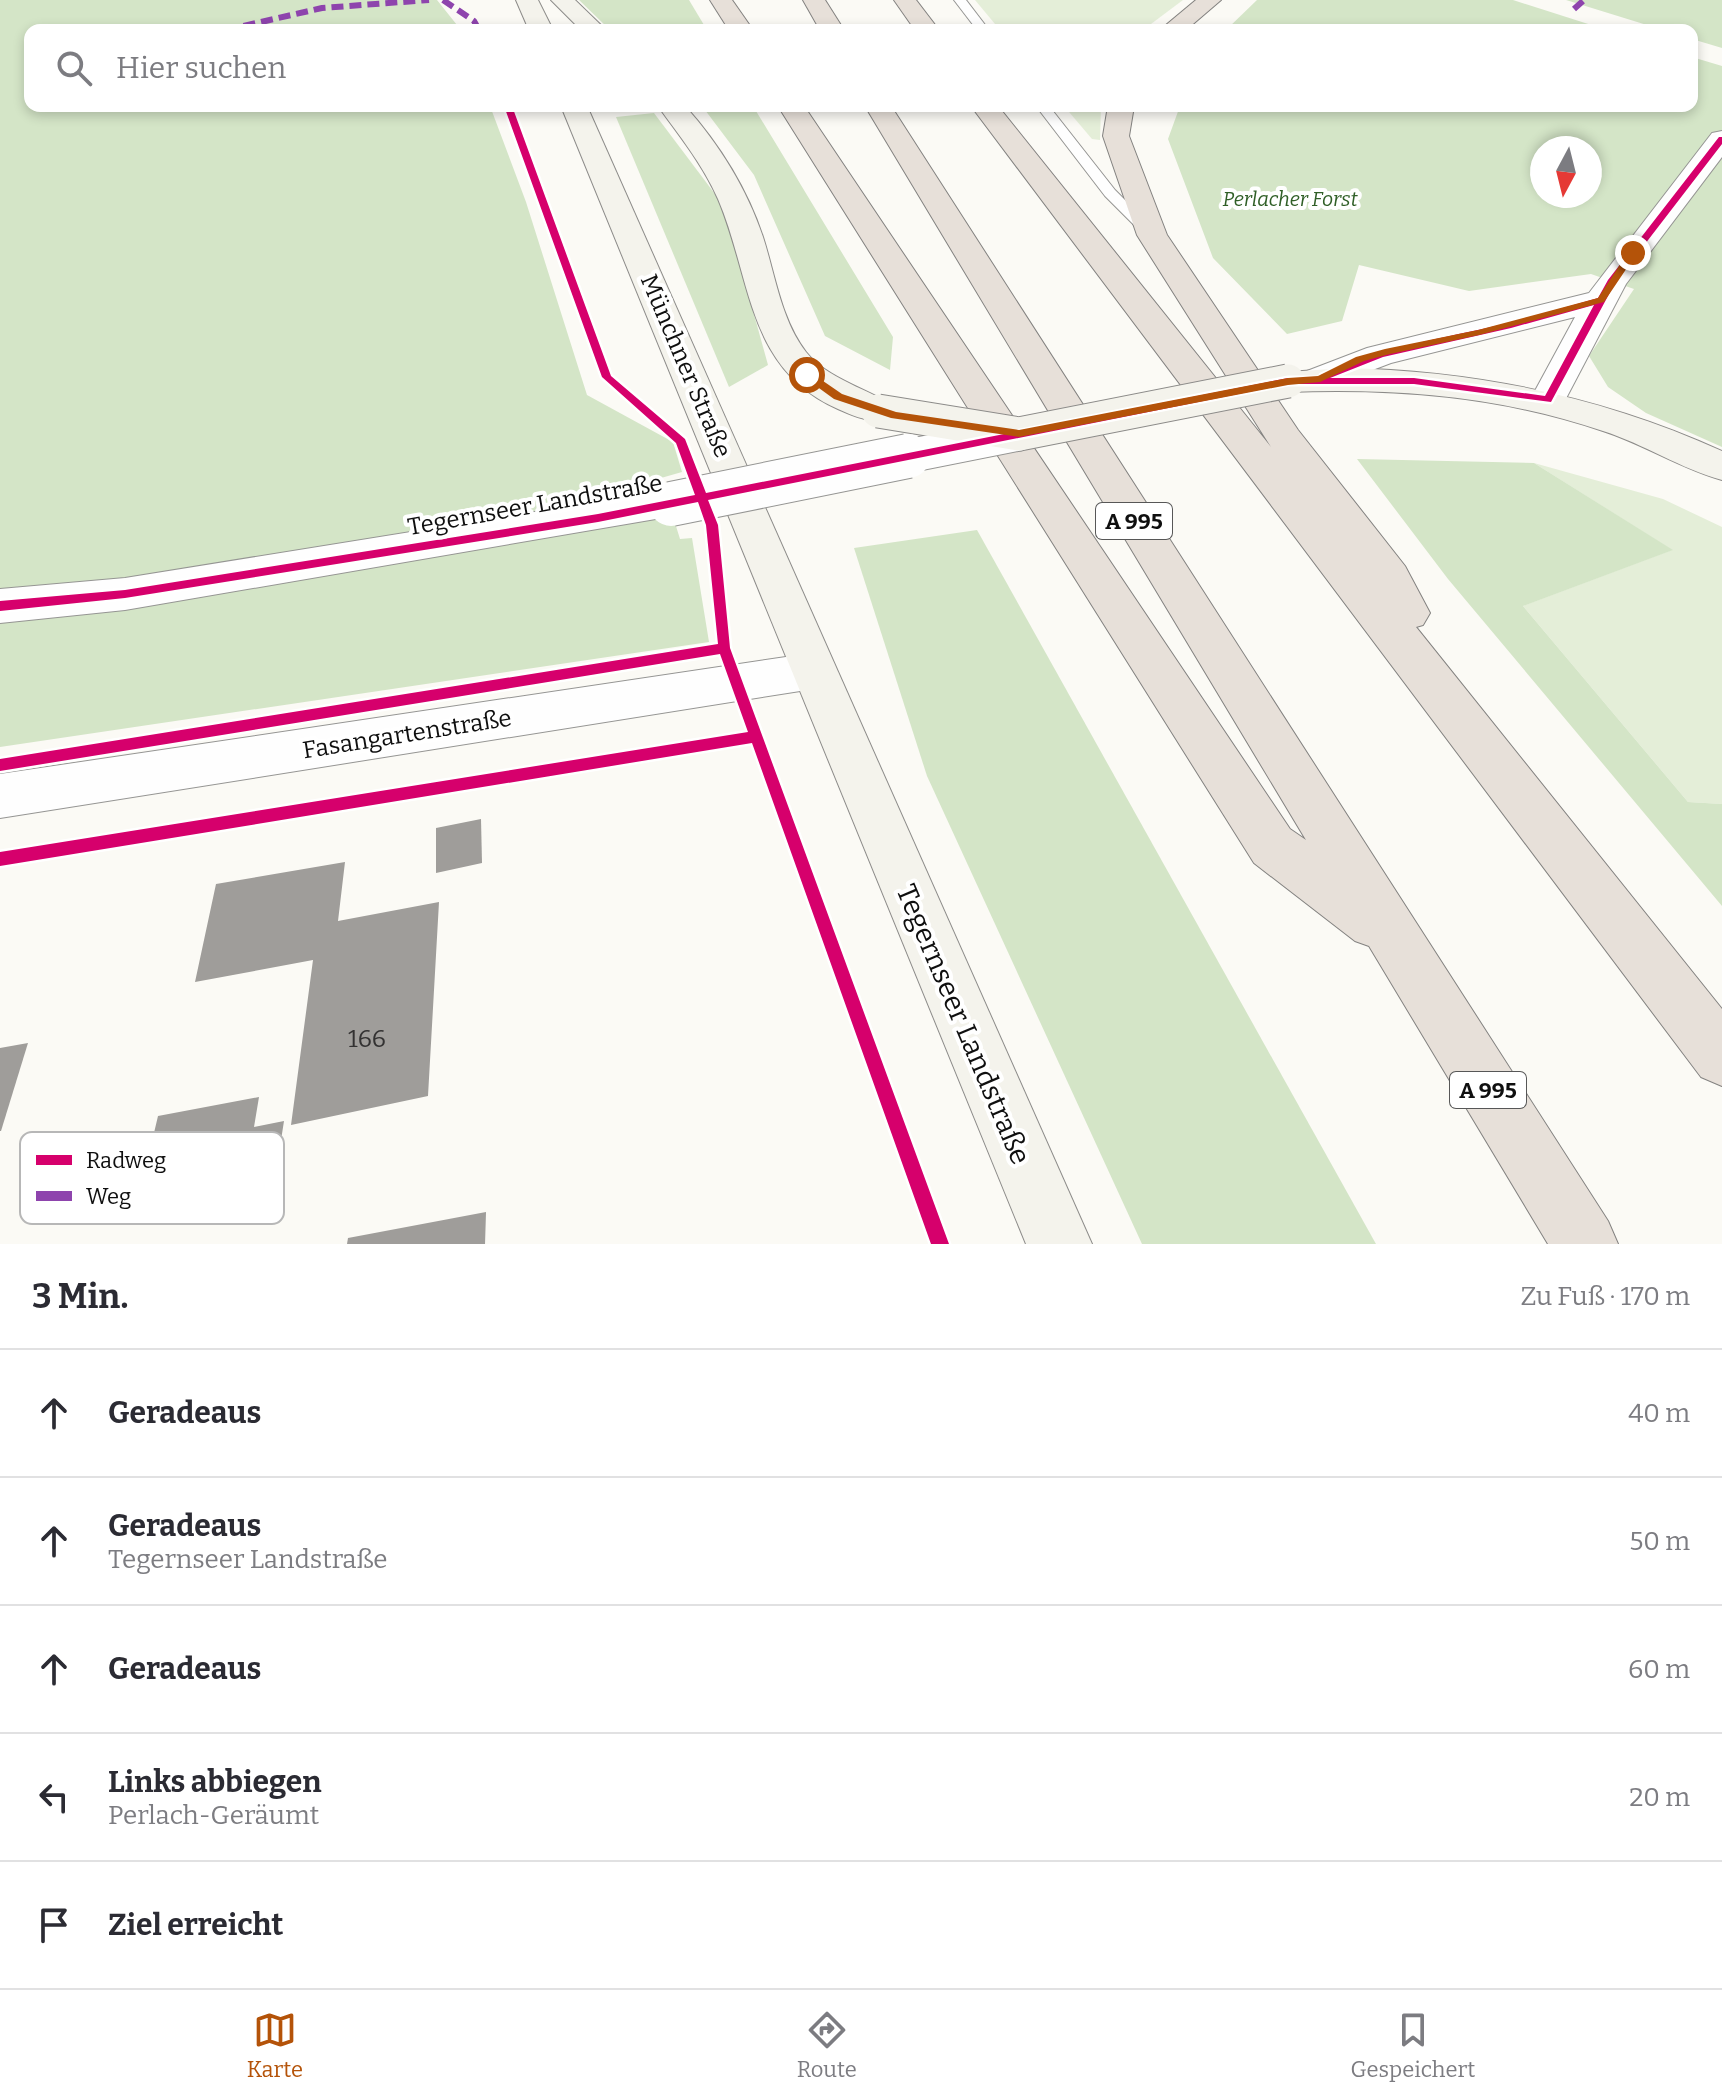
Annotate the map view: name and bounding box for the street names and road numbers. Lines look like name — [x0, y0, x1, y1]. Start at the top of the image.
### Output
street label: Münchner Straße — [635, 270, 737, 462]
street label: Tegernseer Landstraße — [406, 469, 664, 541]
road number: A 995 — [1096, 503, 1172, 539]
street label: Fasangartenstraße — [301, 704, 513, 764]
street label: Tegernseer Landstraße — [890, 879, 1038, 1169]
road number: A 995 — [1450, 1072, 1526, 1108]

